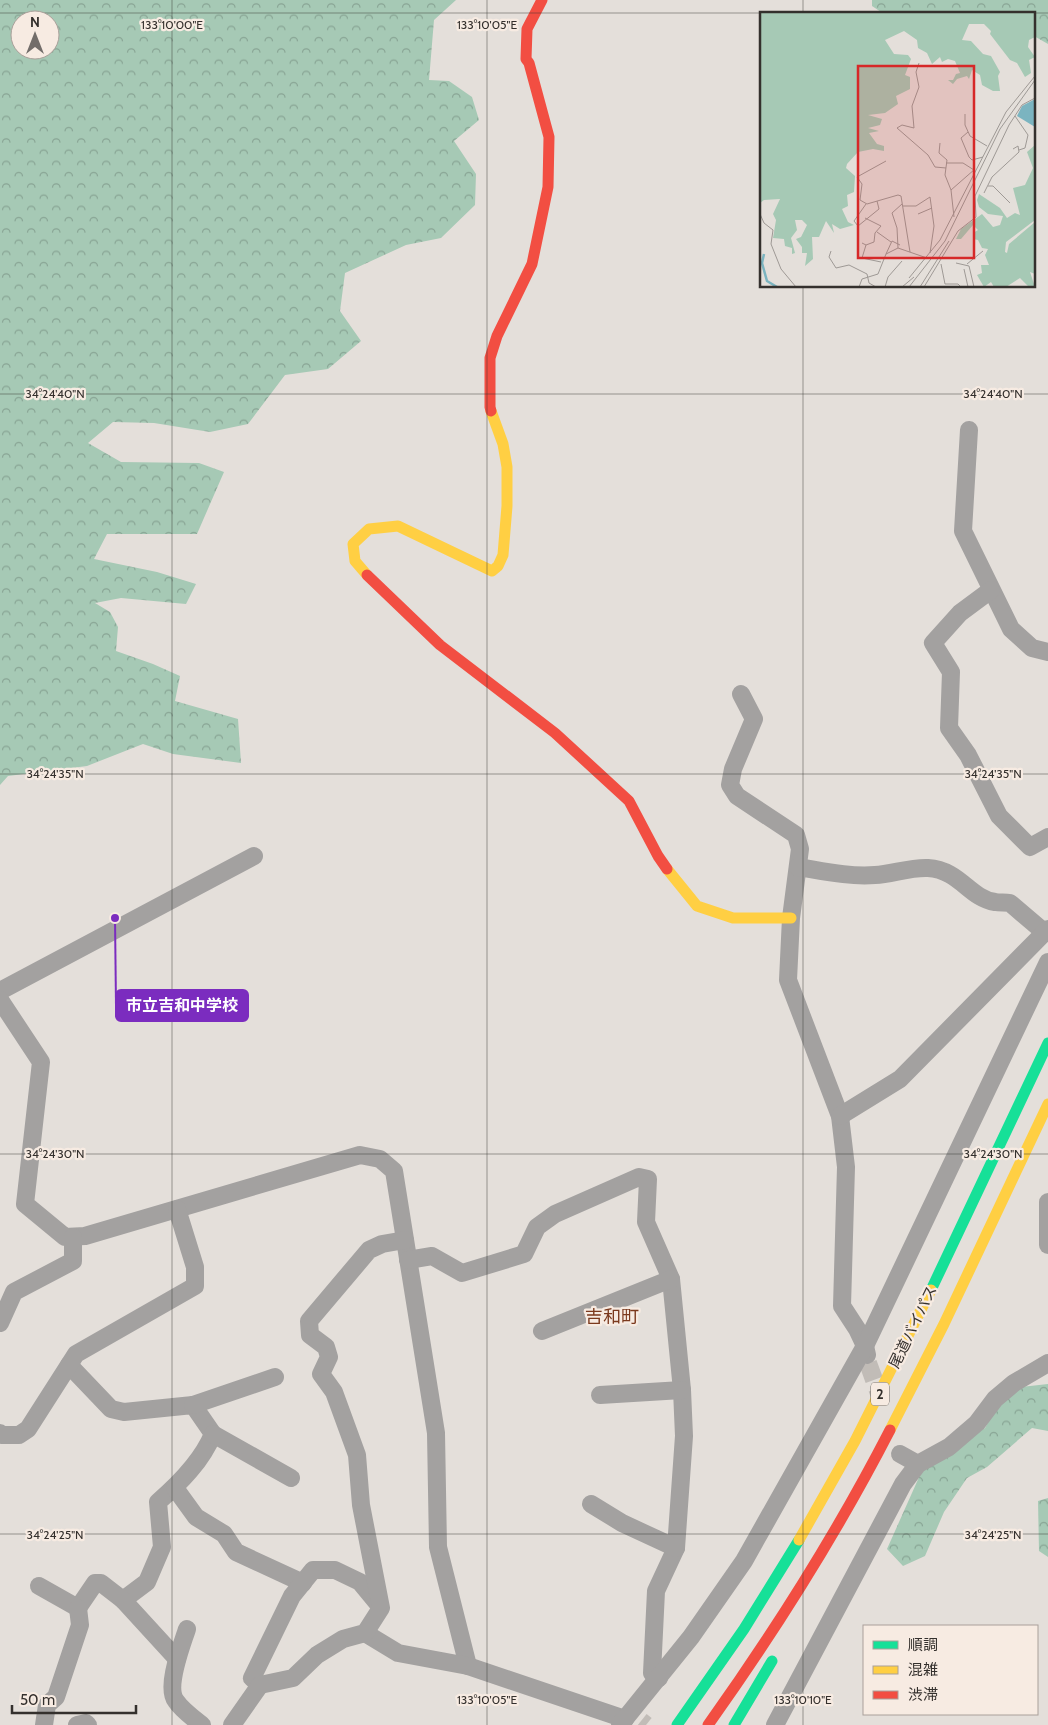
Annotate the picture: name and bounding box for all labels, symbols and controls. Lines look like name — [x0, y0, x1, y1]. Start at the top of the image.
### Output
north arrow — [10, 10, 60, 60]
inset map — [760, 12, 1036, 288]
text: N — [30, 13, 40, 31]
text: 133°10'00"E — [141, 17, 203, 32]
text: 133°10'05"E — [457, 17, 517, 32]
text: 34°24'40"N — [25, 386, 85, 401]
text: 34°24'40"N — [963, 386, 1023, 401]
text: 34°24'35"N — [26, 766, 84, 781]
text: 34°24'35"N — [964, 766, 1022, 781]
callout: 市立吉和中学校 — [116, 990, 248, 1021]
text: 市立吉和中学校 — [126, 996, 238, 1015]
text: 34°24'30"N — [25, 1146, 85, 1161]
text: 34°24'30"N — [963, 1146, 1023, 1161]
street label: 尾道バイパス — [885, 1283, 941, 1371]
district label: 吉和町 — [585, 1306, 639, 1328]
road number: 2 — [871, 1382, 889, 1406]
text: 34°24'25"N — [26, 1527, 84, 1542]
text: 34°24'25"N — [964, 1527, 1022, 1542]
legend — [863, 1625, 1038, 1715]
text: 順調 — [908, 1636, 938, 1654]
text: 混雑 — [908, 1661, 938, 1679]
scale bar — [12, 1682, 136, 1714]
text: 渋滞 — [908, 1686, 938, 1704]
text: 50 m — [20, 1691, 55, 1709]
text: 133°10'05"E — [457, 1692, 517, 1707]
text: 133°10'10"E — [774, 1692, 832, 1707]

